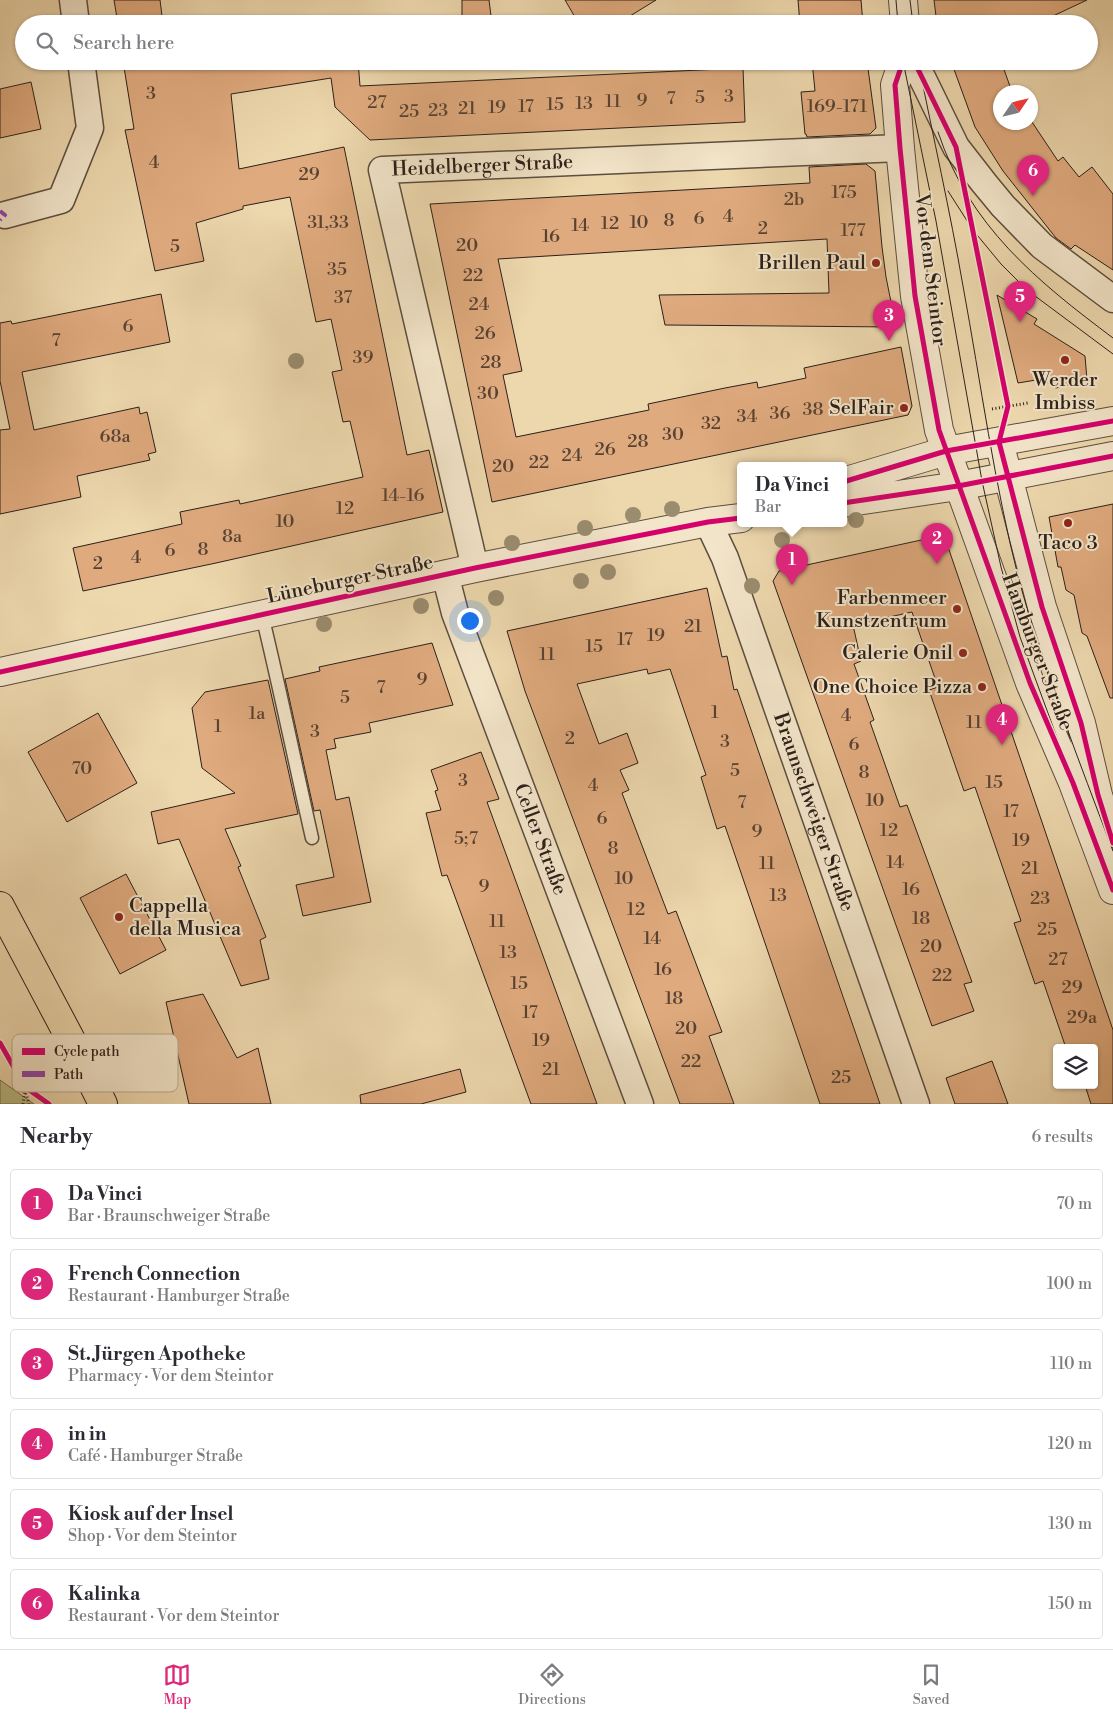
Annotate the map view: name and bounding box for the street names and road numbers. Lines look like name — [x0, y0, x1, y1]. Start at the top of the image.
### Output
street label: Heidelberger Straße — [391, 149, 574, 182]
street label: Vor dem Steintor — [908, 191, 952, 348]
street label: Lüneburger Straße — [265, 550, 435, 610]
street label: Hamburger Straße — [995, 570, 1079, 734]
street label: Braunschweiger Straße — [767, 709, 860, 915]
street label: Celler Straße — [508, 780, 573, 898]

